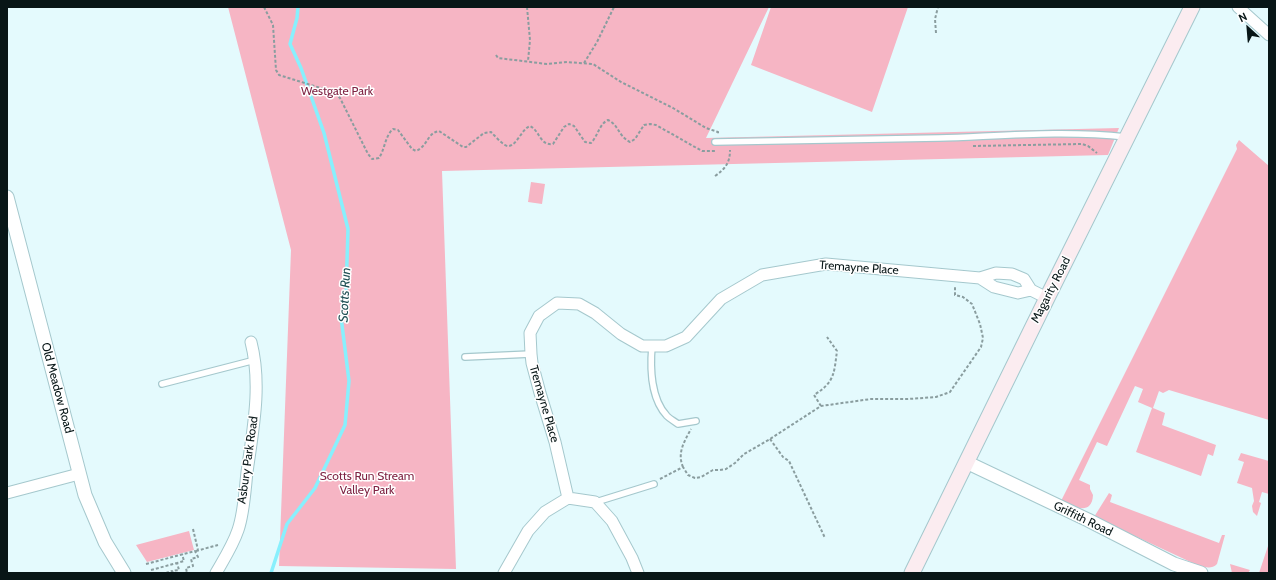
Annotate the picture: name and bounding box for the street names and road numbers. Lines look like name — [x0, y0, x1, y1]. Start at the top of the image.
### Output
street label: Magarity Road — [1028, 255, 1074, 325]
street label: Tremayne Place — [819, 258, 899, 278]
street label: Old Meadow Road — [38, 341, 76, 435]
street label: Tremayne Place — [526, 364, 562, 444]
street label: Asbury Park Road — [235, 415, 261, 505]
street label: Griffith Road — [1051, 498, 1115, 540]

